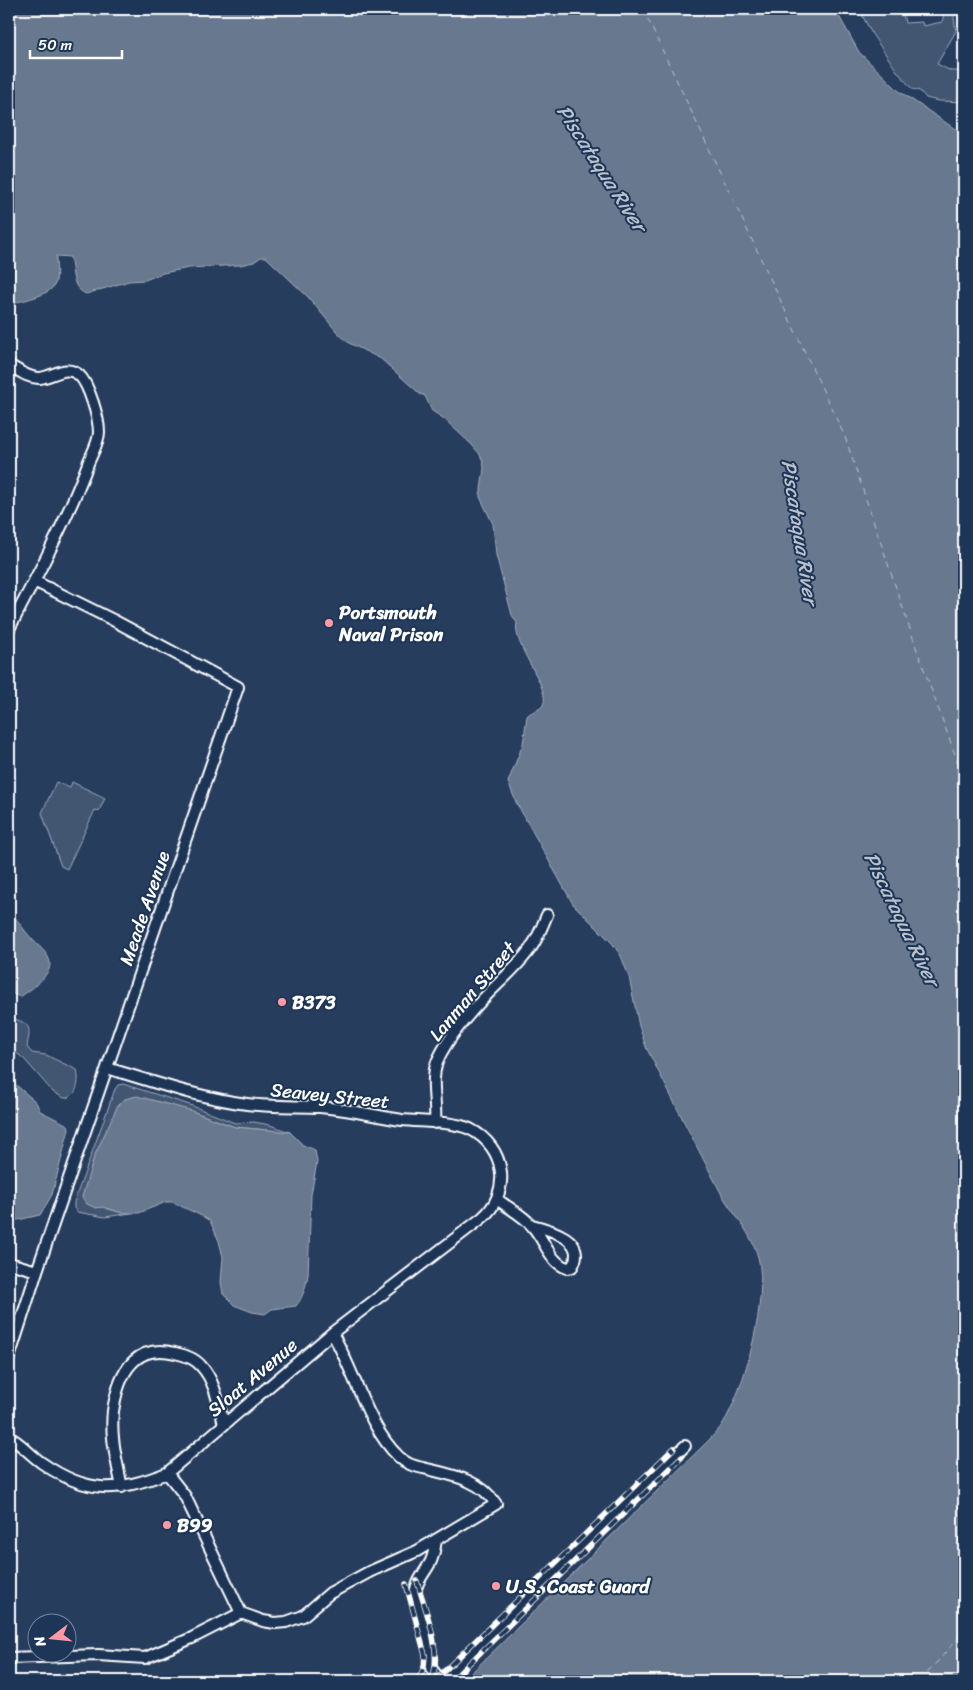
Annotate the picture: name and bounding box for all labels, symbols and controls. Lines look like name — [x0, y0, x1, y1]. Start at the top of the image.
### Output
scale bar — [30, 28, 122, 60]
text: 50 m — [38, 32, 73, 58]
water label: Piscataqua River — [547, 97, 658, 242]
water label: Piscataqua River — [771, 457, 829, 611]
place label: Portsmouth Naval Prison — [338, 596, 444, 651]
marker: Portsmouth Naval Prison — [323, 617, 335, 629]
street label: Meade Avenue — [109, 846, 180, 970]
water label: Piscataqua River — [854, 846, 951, 996]
street label: Lanman Street — [420, 933, 525, 1049]
place label: B373 — [292, 986, 336, 1019]
marker: B373 — [276, 996, 288, 1008]
street label: Seavey Street — [269, 1073, 391, 1118]
street label: Sloat Avenue — [199, 1329, 305, 1426]
place label: B99 — [177, 1509, 213, 1542]
marker: B99 — [161, 1519, 173, 1531]
place label: U.S. Coast Guard — [506, 1570, 651, 1603]
marker: U.S. Coast Guard — [490, 1580, 502, 1592]
north arrow — [28, 1612, 78, 1662]
text: N — [27, 1633, 54, 1651]

